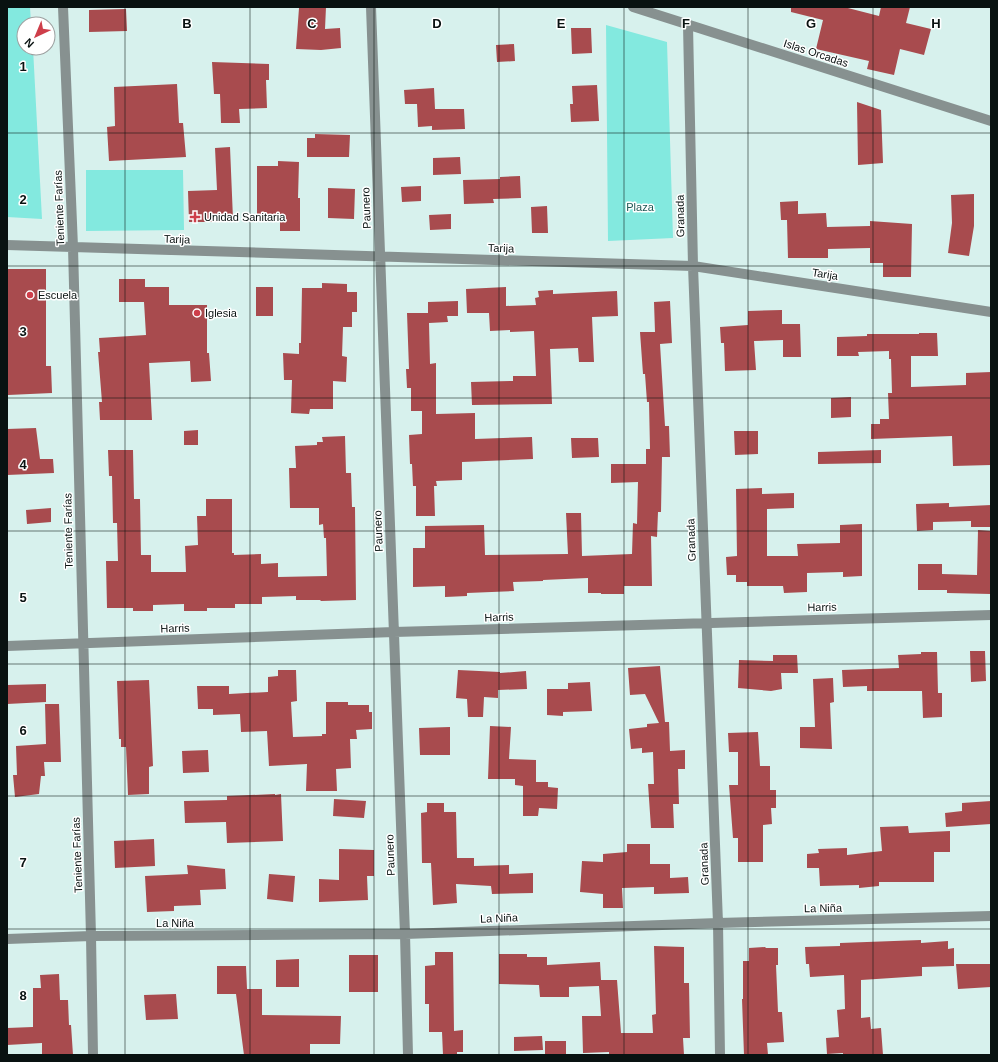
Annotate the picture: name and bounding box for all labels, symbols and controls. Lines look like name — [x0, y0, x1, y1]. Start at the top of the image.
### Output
north arrow — [16, 16, 56, 56]
text: B — [182, 16, 192, 31]
text: C — [307, 16, 317, 31]
text: D — [432, 16, 442, 31]
text: E — [557, 16, 566, 31]
text: F — [682, 16, 690, 31]
text: G — [806, 16, 816, 31]
text: H — [931, 16, 941, 31]
text: N — [22, 36, 36, 50]
street label: Islas Orcadas — [782, 37, 850, 69]
text: 1 — [19, 59, 27, 74]
street label: Teniente Farías — [52, 169, 66, 246]
street label: Paunero — [359, 187, 373, 229]
text: 2 — [19, 192, 27, 207]
street label: Granada — [674, 194, 686, 238]
park label: Plaza — [626, 201, 655, 213]
marker: Unidad Sanitaria — [189, 211, 201, 223]
place label: Unidad Sanitaria — [204, 211, 286, 223]
street label: Tarija — [164, 233, 191, 245]
street label: Tarija — [488, 242, 515, 254]
street label: Tarija — [811, 266, 840, 282]
place label: Escuela — [38, 289, 78, 301]
marker: Escuela — [25, 290, 35, 300]
place label: Iglesia — [205, 307, 238, 319]
marker: Iglesia — [192, 308, 202, 318]
text: 3 — [19, 324, 27, 339]
text: 4 — [19, 457, 27, 472]
street label: Teniente Farías — [61, 492, 75, 569]
street label: Paunero — [371, 510, 385, 552]
street label: Granada — [684, 518, 698, 562]
text: 5 — [19, 590, 27, 605]
street label: Harris — [807, 601, 837, 613]
street label: Harris — [484, 610, 514, 624]
street label: Harris — [160, 621, 190, 635]
text: 6 — [19, 723, 27, 738]
street label: Teniente Farías — [70, 816, 84, 893]
street label: Paunero — [383, 834, 397, 876]
street label: Granada — [697, 842, 711, 886]
text: 7 — [19, 855, 27, 870]
street label: La Niña — [804, 902, 843, 914]
street label: La Niña — [480, 911, 519, 925]
street label: La Niña — [156, 917, 195, 929]
text: 8 — [19, 988, 27, 1003]

